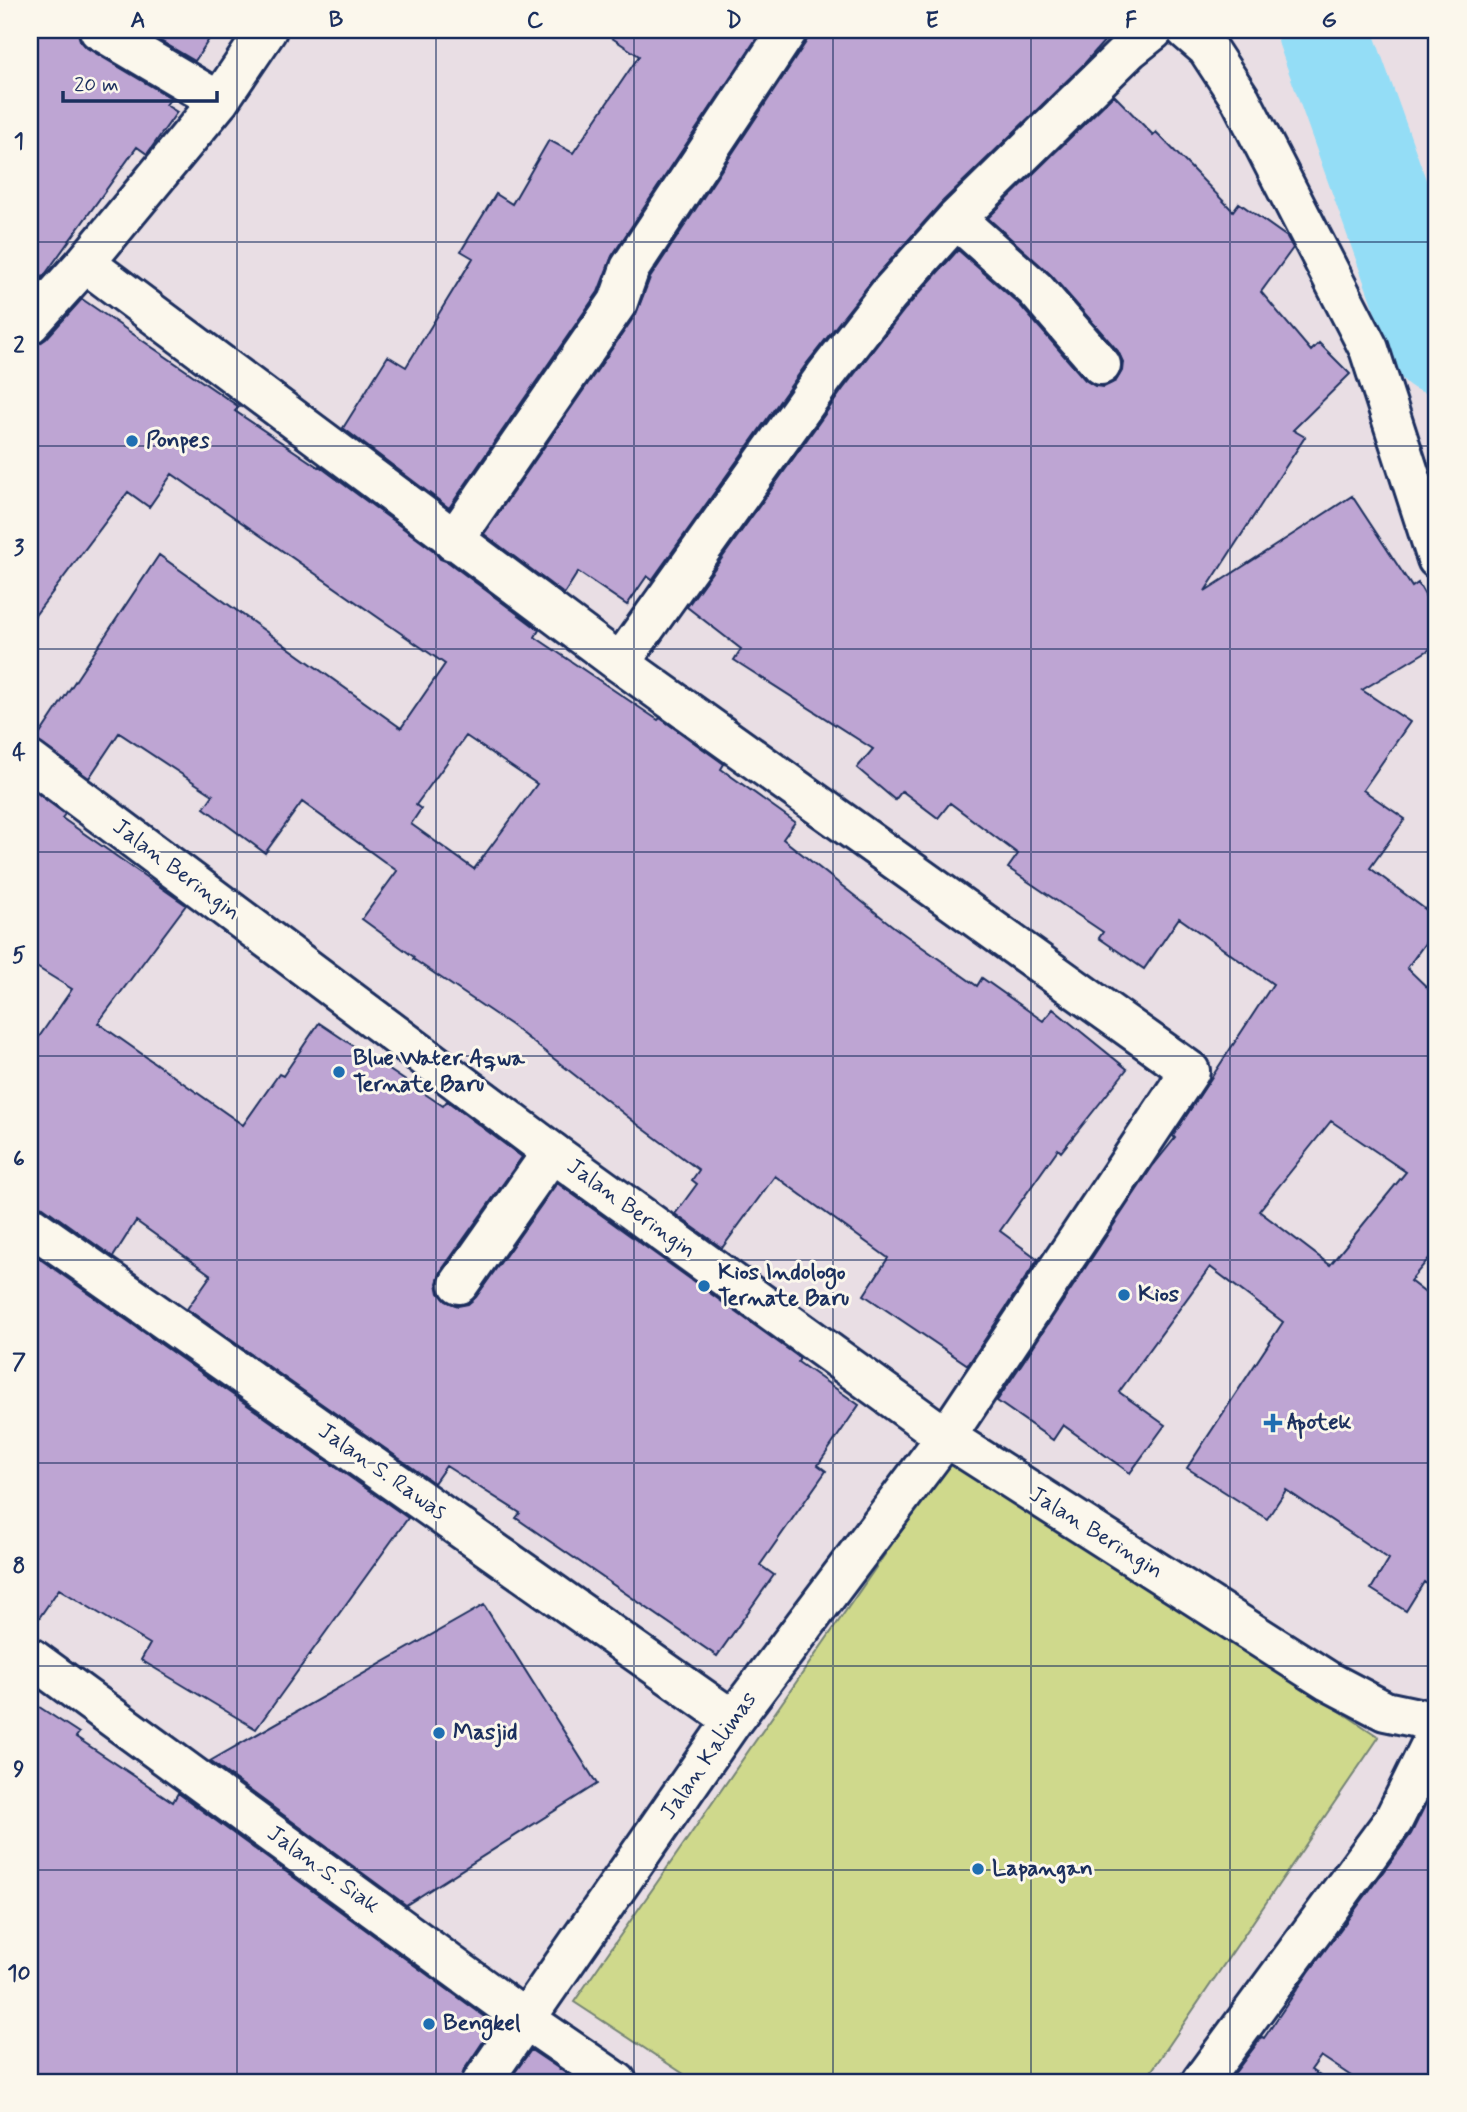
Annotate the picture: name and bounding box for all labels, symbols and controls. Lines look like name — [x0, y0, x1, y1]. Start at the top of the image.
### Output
text: A — [130, 6, 146, 36]
text: B — [329, 6, 344, 36]
text: C — [527, 6, 544, 36]
text: D — [726, 6, 742, 36]
text: E — [925, 6, 939, 36]
text: F — [1125, 6, 1137, 36]
text: G — [1321, 6, 1337, 36]
scale bar — [63, 60, 217, 104]
text: 20 m — [74, 71, 119, 99]
text: 1 — [14, 127, 24, 157]
text: 2 — [13, 331, 25, 361]
place label: Ponpes — [146, 426, 210, 456]
marker: Ponpes — [124, 433, 140, 449]
text: 3 — [14, 534, 25, 564]
text: 4 — [12, 738, 26, 768]
street label: Jalan Beringin — [106, 812, 246, 928]
text: 5 — [12, 941, 26, 971]
place label: Blue Water Aqwa Ternate Baru — [353, 1044, 526, 1100]
marker: Blue Water Aqwa Ternate Baru — [331, 1064, 347, 1080]
text: 6 — [13, 1145, 25, 1175]
street label: Jalan Beringin — [560, 1152, 702, 1266]
place label: Kios Indologo Ternate Baru — [718, 1258, 849, 1314]
marker: Kios Indologo Ternate Baru — [696, 1278, 712, 1294]
place label: Kios — [1138, 1280, 1180, 1310]
marker: Kios — [1116, 1287, 1132, 1303]
text: 7 — [12, 1348, 26, 1378]
place label: Apotek — [1287, 1408, 1352, 1439]
marker: Apotek — [1265, 1415, 1281, 1431]
street label: Jalan S. Rawas — [312, 1417, 452, 1527]
street label: Jalan Beringin — [1023, 1480, 1169, 1586]
text: 8 — [13, 1552, 25, 1582]
street label: Jalan Kalimas — [654, 1686, 764, 1826]
place label: Masjid — [453, 1718, 518, 1748]
marker: Masjid — [431, 1725, 447, 1741]
text: 9 — [13, 1755, 25, 1785]
street label: Jalan S. Siak — [261, 1819, 385, 1921]
place label: Lapangan — [992, 1854, 1093, 1884]
marker: Lapangan — [970, 1861, 986, 1877]
text: 10 — [7, 1959, 31, 1989]
place label: Bengkel — [443, 2009, 521, 2041]
marker: Bengkel — [421, 2016, 437, 2032]

